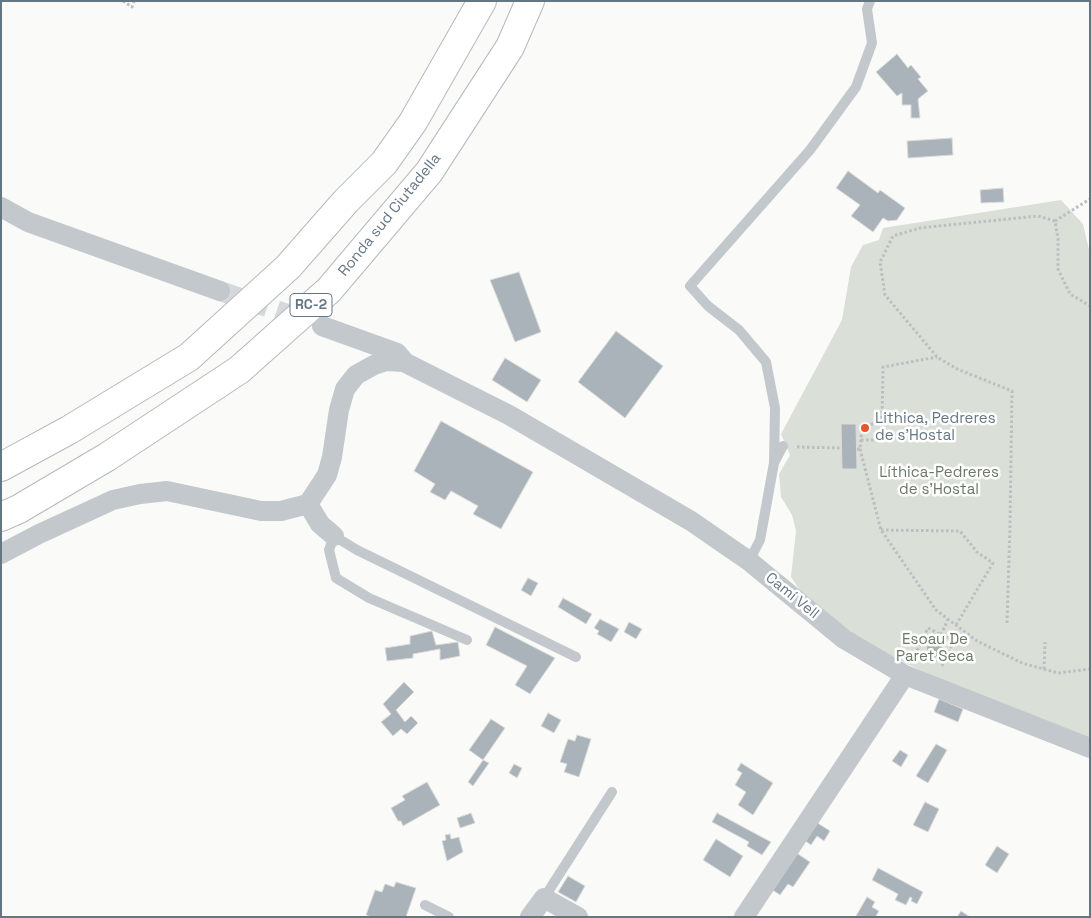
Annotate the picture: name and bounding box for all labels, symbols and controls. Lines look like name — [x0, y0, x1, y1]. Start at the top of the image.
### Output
street label: Ronda sud Ciutadella — [335, 150, 445, 280]
road number: RC-2 — [290, 294, 332, 316]
place label: Lithica, Pedreres de s'Hostal — [875, 410, 996, 445]
marker: Lithica, Pedreres de s'Hostal — [859, 422, 871, 434]
park label: Líthica-Pedreres de s’Hostal — [879, 464, 999, 499]
street label: Camí Vell — [762, 569, 822, 623]
park label: Esoau De Paret Seca — [896, 631, 974, 666]

